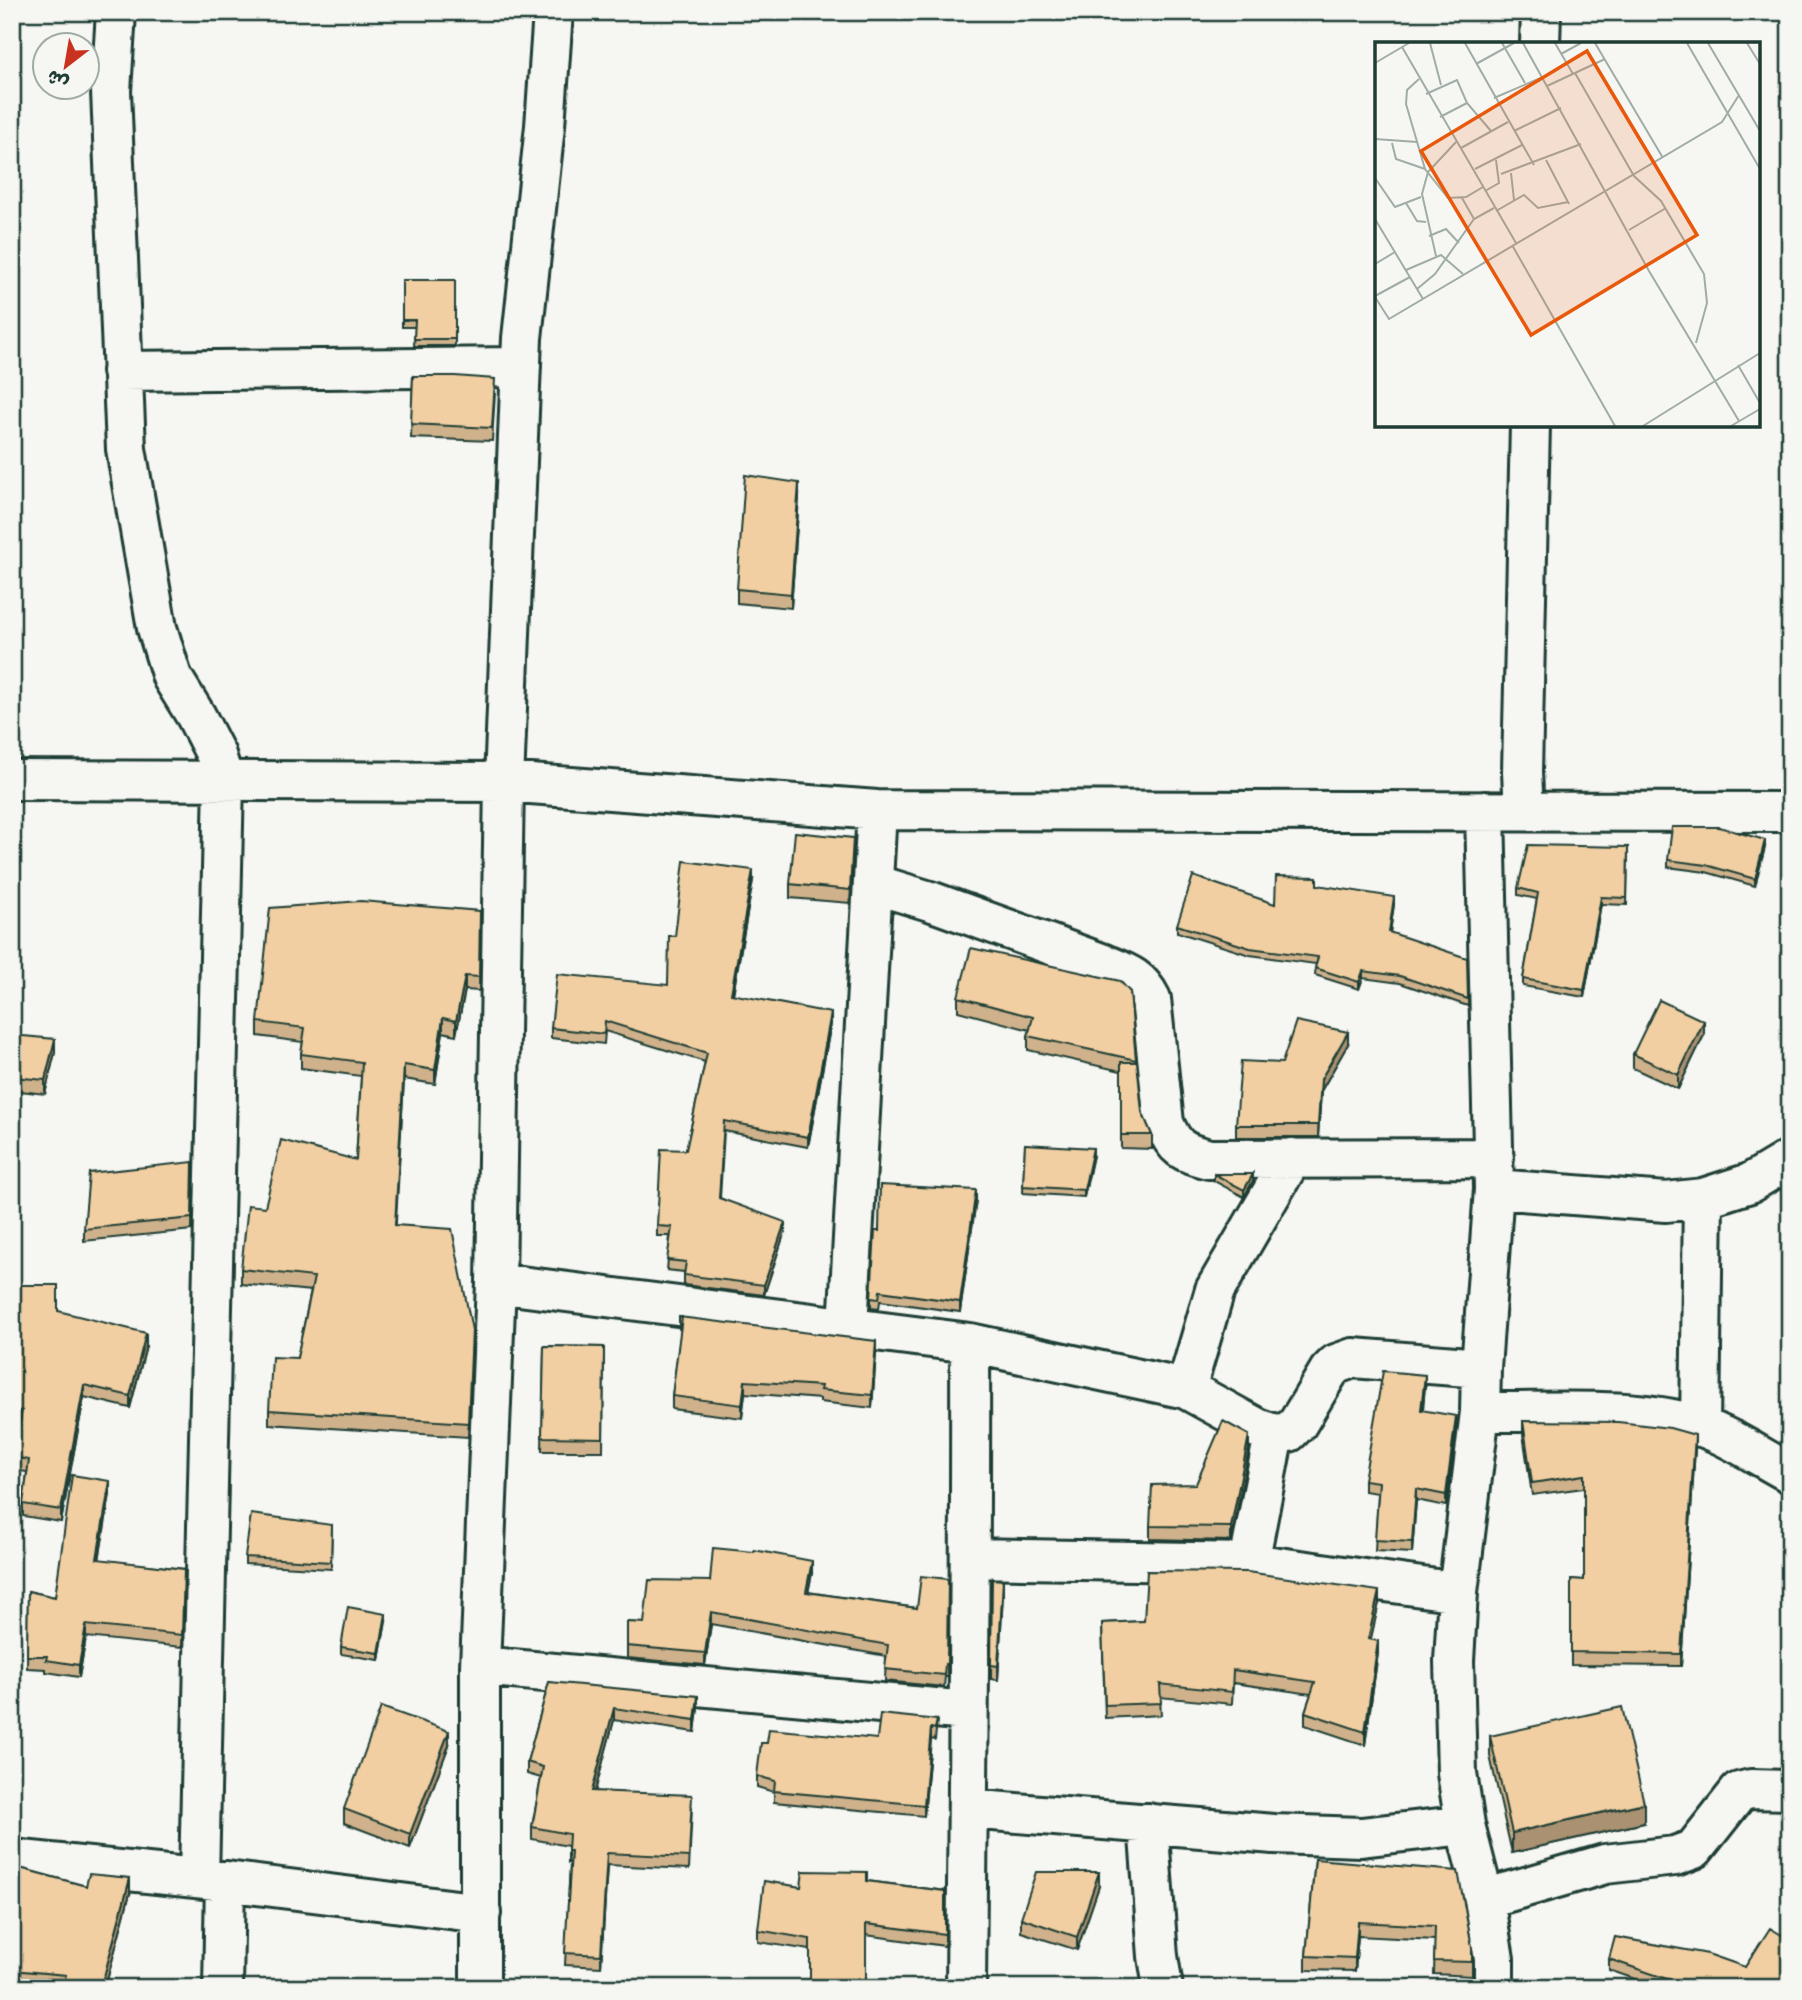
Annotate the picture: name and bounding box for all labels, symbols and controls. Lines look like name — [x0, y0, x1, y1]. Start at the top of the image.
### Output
north arrow — [32, 32, 102, 102]
inset map — [1375, 42, 1760, 427]
text: ش — [42, 65, 72, 96]

